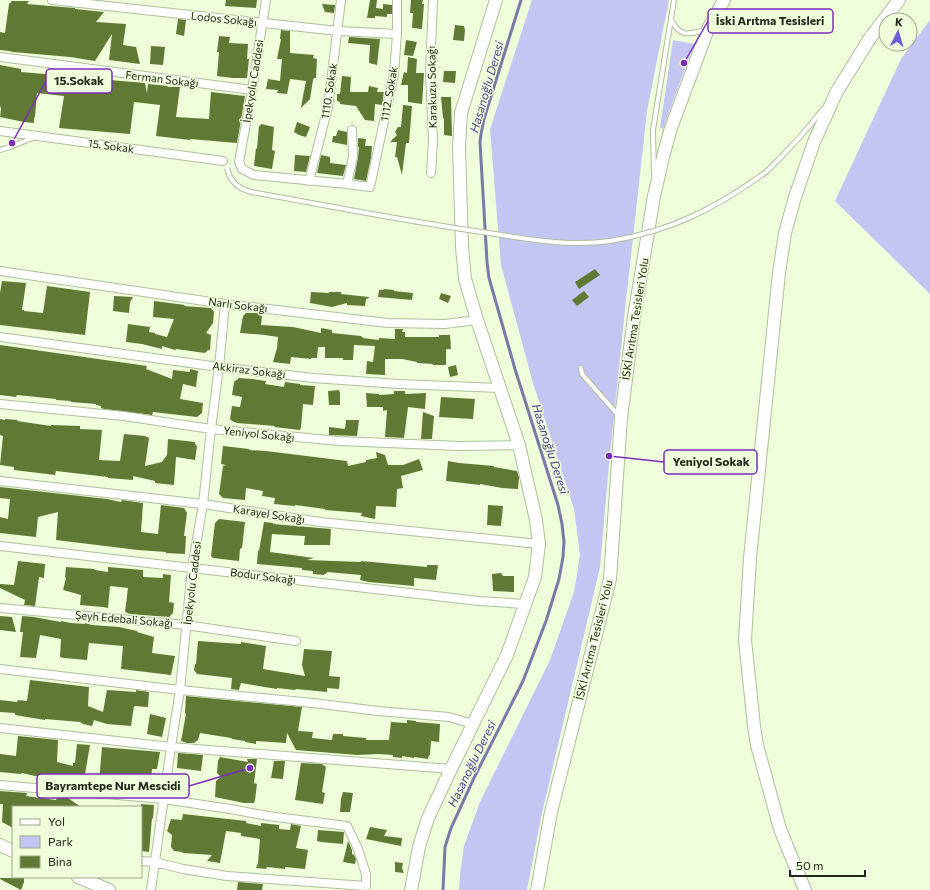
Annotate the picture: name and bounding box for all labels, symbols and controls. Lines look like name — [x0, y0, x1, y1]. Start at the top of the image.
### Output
street label: Lodos Sokağı — [190, 9, 258, 28]
callout: İski Arıtma Tesisleri — [708, 9, 833, 33]
north arrow — [878, 12, 918, 52]
text: İski Arıtma Tesisleri — [716, 13, 824, 27]
text: K — [895, 15, 904, 28]
street label: İpekyolu Caddesi — [239, 38, 266, 123]
water label: Hasanoğlu Deresi — [466, 39, 506, 134]
street label: Karakuzu Sokağı — [424, 46, 439, 128]
street label: 1110. Sokak — [318, 62, 339, 120]
street label: 1112. Sokak — [377, 65, 400, 122]
street label: Ferman Sokağı — [125, 68, 199, 89]
callout: 15.Sokak — [46, 69, 112, 93]
text: 15.Sokak — [54, 73, 104, 87]
street label: 15. Sokak — [87, 136, 135, 155]
street label: İSKİ Arıtma Tesisleri Yolu — [617, 257, 651, 381]
street label: Narlı Sokağı — [208, 294, 268, 315]
street label: Akkiraz Sokağı — [212, 359, 286, 380]
water label: Hasanoğlu Deresi — [530, 402, 572, 497]
street label: Yeniyol Sokağı — [223, 423, 295, 444]
callout: Yeniyol Sokak — [664, 450, 757, 474]
text: Yeniyol Sokak — [672, 454, 750, 468]
street label: Karayel Sokağı — [232, 501, 306, 526]
street label: İpekyolu Caddesi — [179, 540, 203, 625]
street label: Bodur Sokağı — [229, 565, 297, 586]
street label: İSKİ Arıtma Tesisleri Yolu — [571, 578, 615, 701]
street label: Şeyh Edebali Sokağı — [74, 608, 174, 629]
water label: Hasanoğlu Deresi — [444, 717, 498, 809]
callout: Bayramtepe Nur Mescidi — [37, 774, 189, 798]
text: Bayramtepe Nur Mescidi — [45, 778, 181, 792]
legend — [12, 806, 142, 878]
text: Yol — [48, 814, 65, 828]
text: Park — [48, 834, 74, 848]
scale bar — [790, 852, 865, 878]
text: Bina — [48, 854, 72, 868]
text: 50 m — [796, 858, 824, 872]

